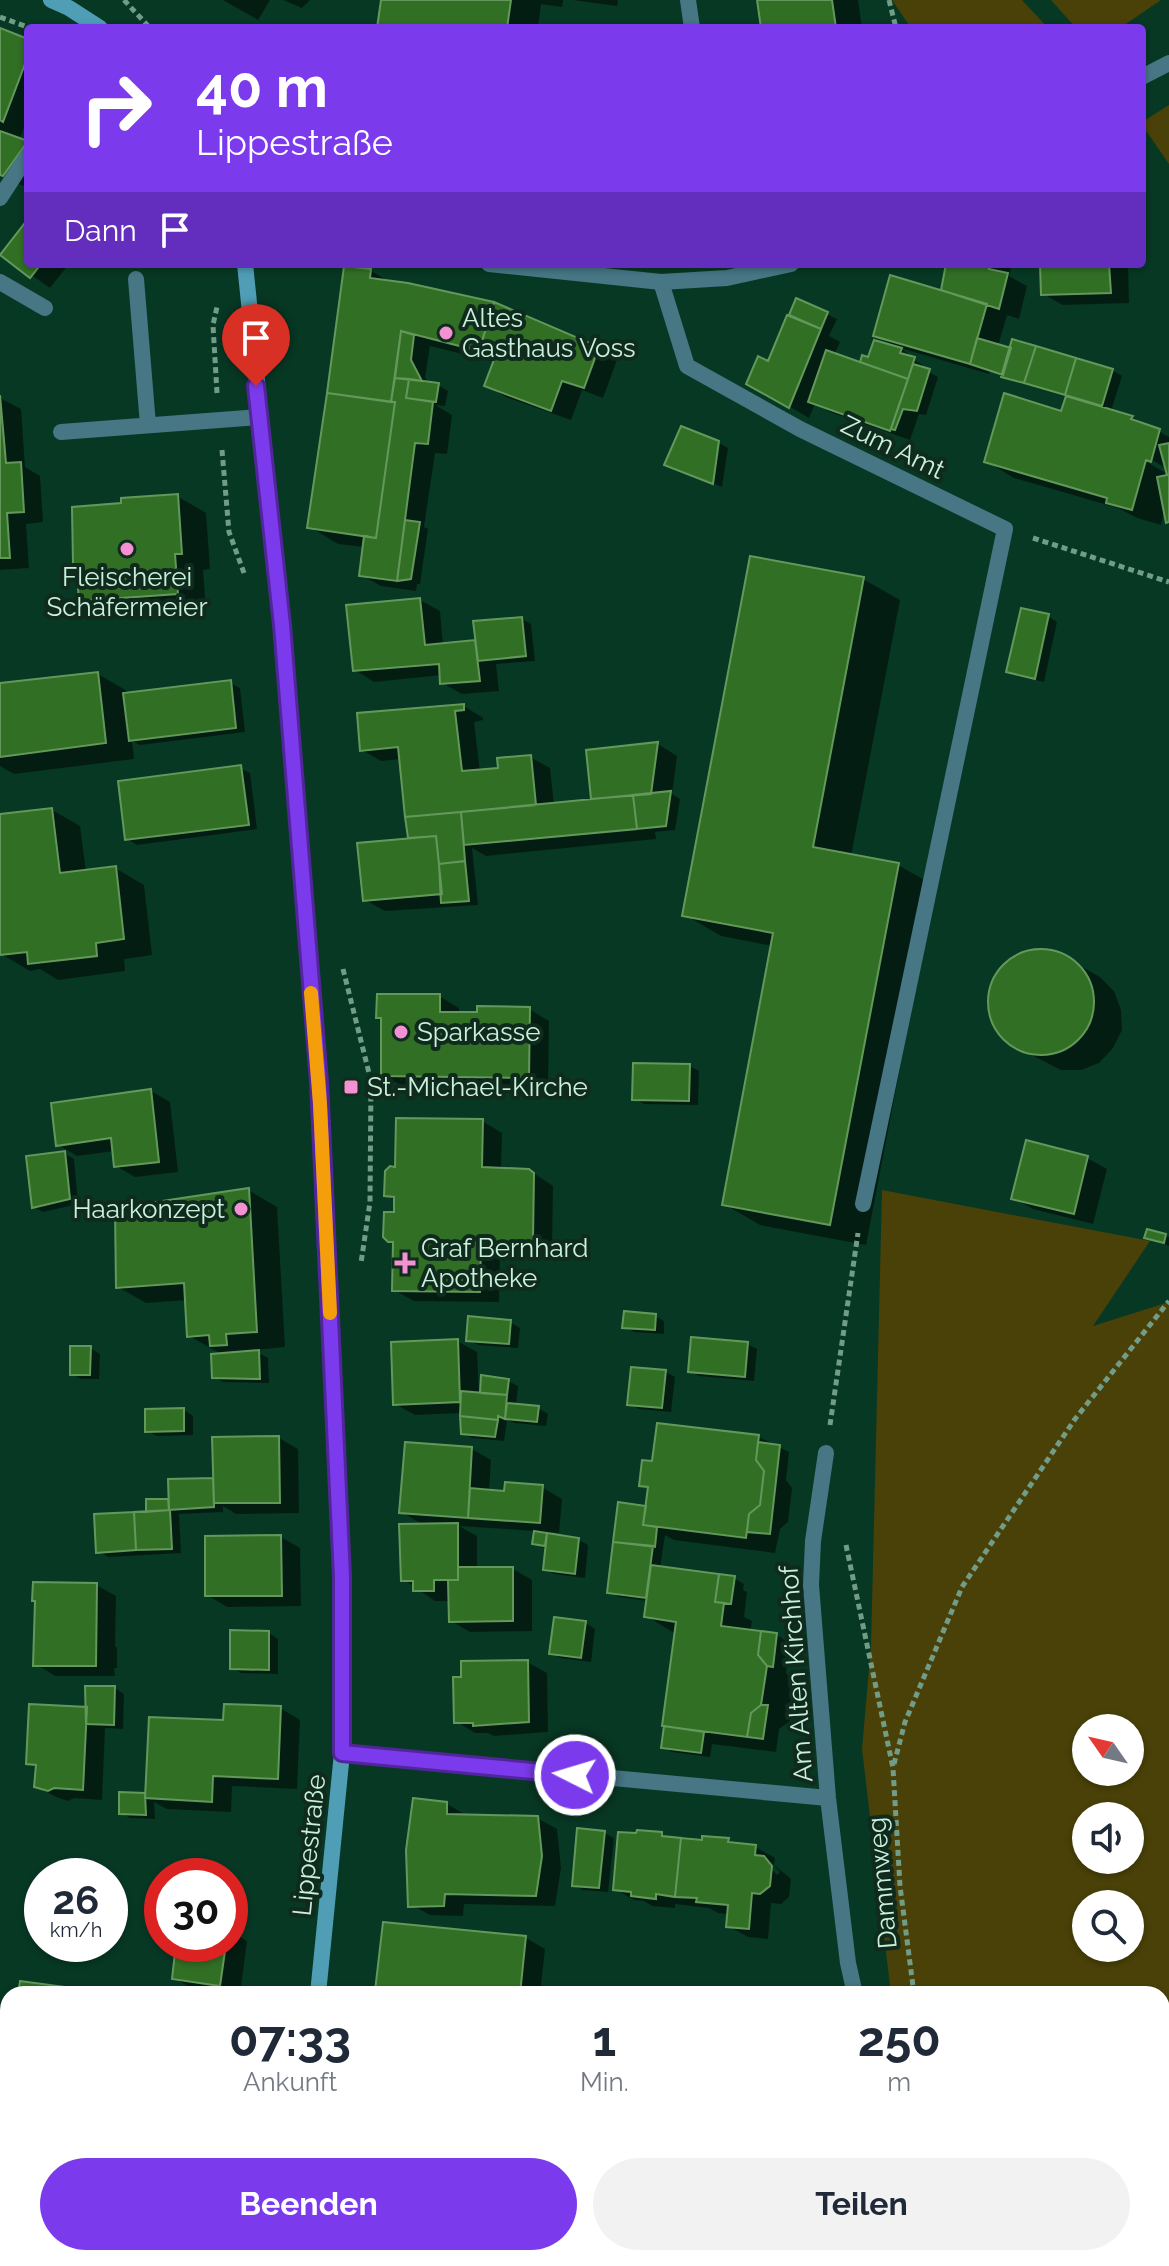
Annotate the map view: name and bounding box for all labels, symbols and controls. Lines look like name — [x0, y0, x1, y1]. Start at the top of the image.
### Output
text: 40 m — [196, 54, 328, 120]
icon: right — [64, 56, 168, 160]
text: Lippestraße — [196, 121, 393, 163]
icon: arrive — [153, 208, 197, 252]
text: Dann — [64, 213, 137, 248]
place label: Altes Gasthaus Voss — [462, 303, 636, 363]
pin — [222, 304, 290, 386]
icon: arrive — [234, 316, 278, 360]
marker: Altes Gasthaus Voss — [437, 324, 455, 342]
street label: Zum Amt — [836, 409, 950, 485]
marker: Fleischerei Schäfermeier — [118, 540, 136, 558]
place label: Fleischerei Schäfermeier — [46, 562, 208, 622]
place label: Sparkasse — [417, 1017, 540, 1047]
marker: Sparkasse — [392, 1023, 410, 1041]
place label: St.-Michael-Kirche — [367, 1072, 588, 1102]
marker: St.-Michael-Kirche — [342, 1078, 360, 1096]
place label: Haarkonzept — [72, 1194, 225, 1224]
marker: Haarkonzept — [232, 1200, 250, 1218]
place label: Graf Bernhard Apotheke — [421, 1233, 589, 1293]
marker: Graf Bernhard Apotheke — [396, 1254, 414, 1272]
street label: Am Alten Kirchhof — [773, 1563, 819, 1783]
north arrow — [1072, 1714, 1144, 1786]
map controls — [1072, 1714, 1144, 1962]
position arrow — [533, 1733, 617, 1817]
street label: Lippestraße — [287, 1773, 331, 1917]
button: sound — [1072, 1802, 1144, 1874]
street label: Dammweg — [861, 1816, 903, 1950]
speed limit sign: 30 — [144, 1858, 248, 1962]
text: 26 — [53, 1876, 99, 1923]
button: search — [1072, 1890, 1144, 1962]
text: km/h — [50, 1918, 102, 1942]
text: 07:33 — [229, 2011, 351, 2067]
text: 1 — [592, 2011, 616, 2067]
text: 250 — [858, 2011, 941, 2067]
text: Ankunft — [243, 2067, 337, 2097]
text: Min. — [580, 2067, 629, 2097]
text: m — [887, 2067, 911, 2097]
button: Beenden — [40, 2158, 577, 2250]
button: Teilen — [593, 2158, 1130, 2250]

